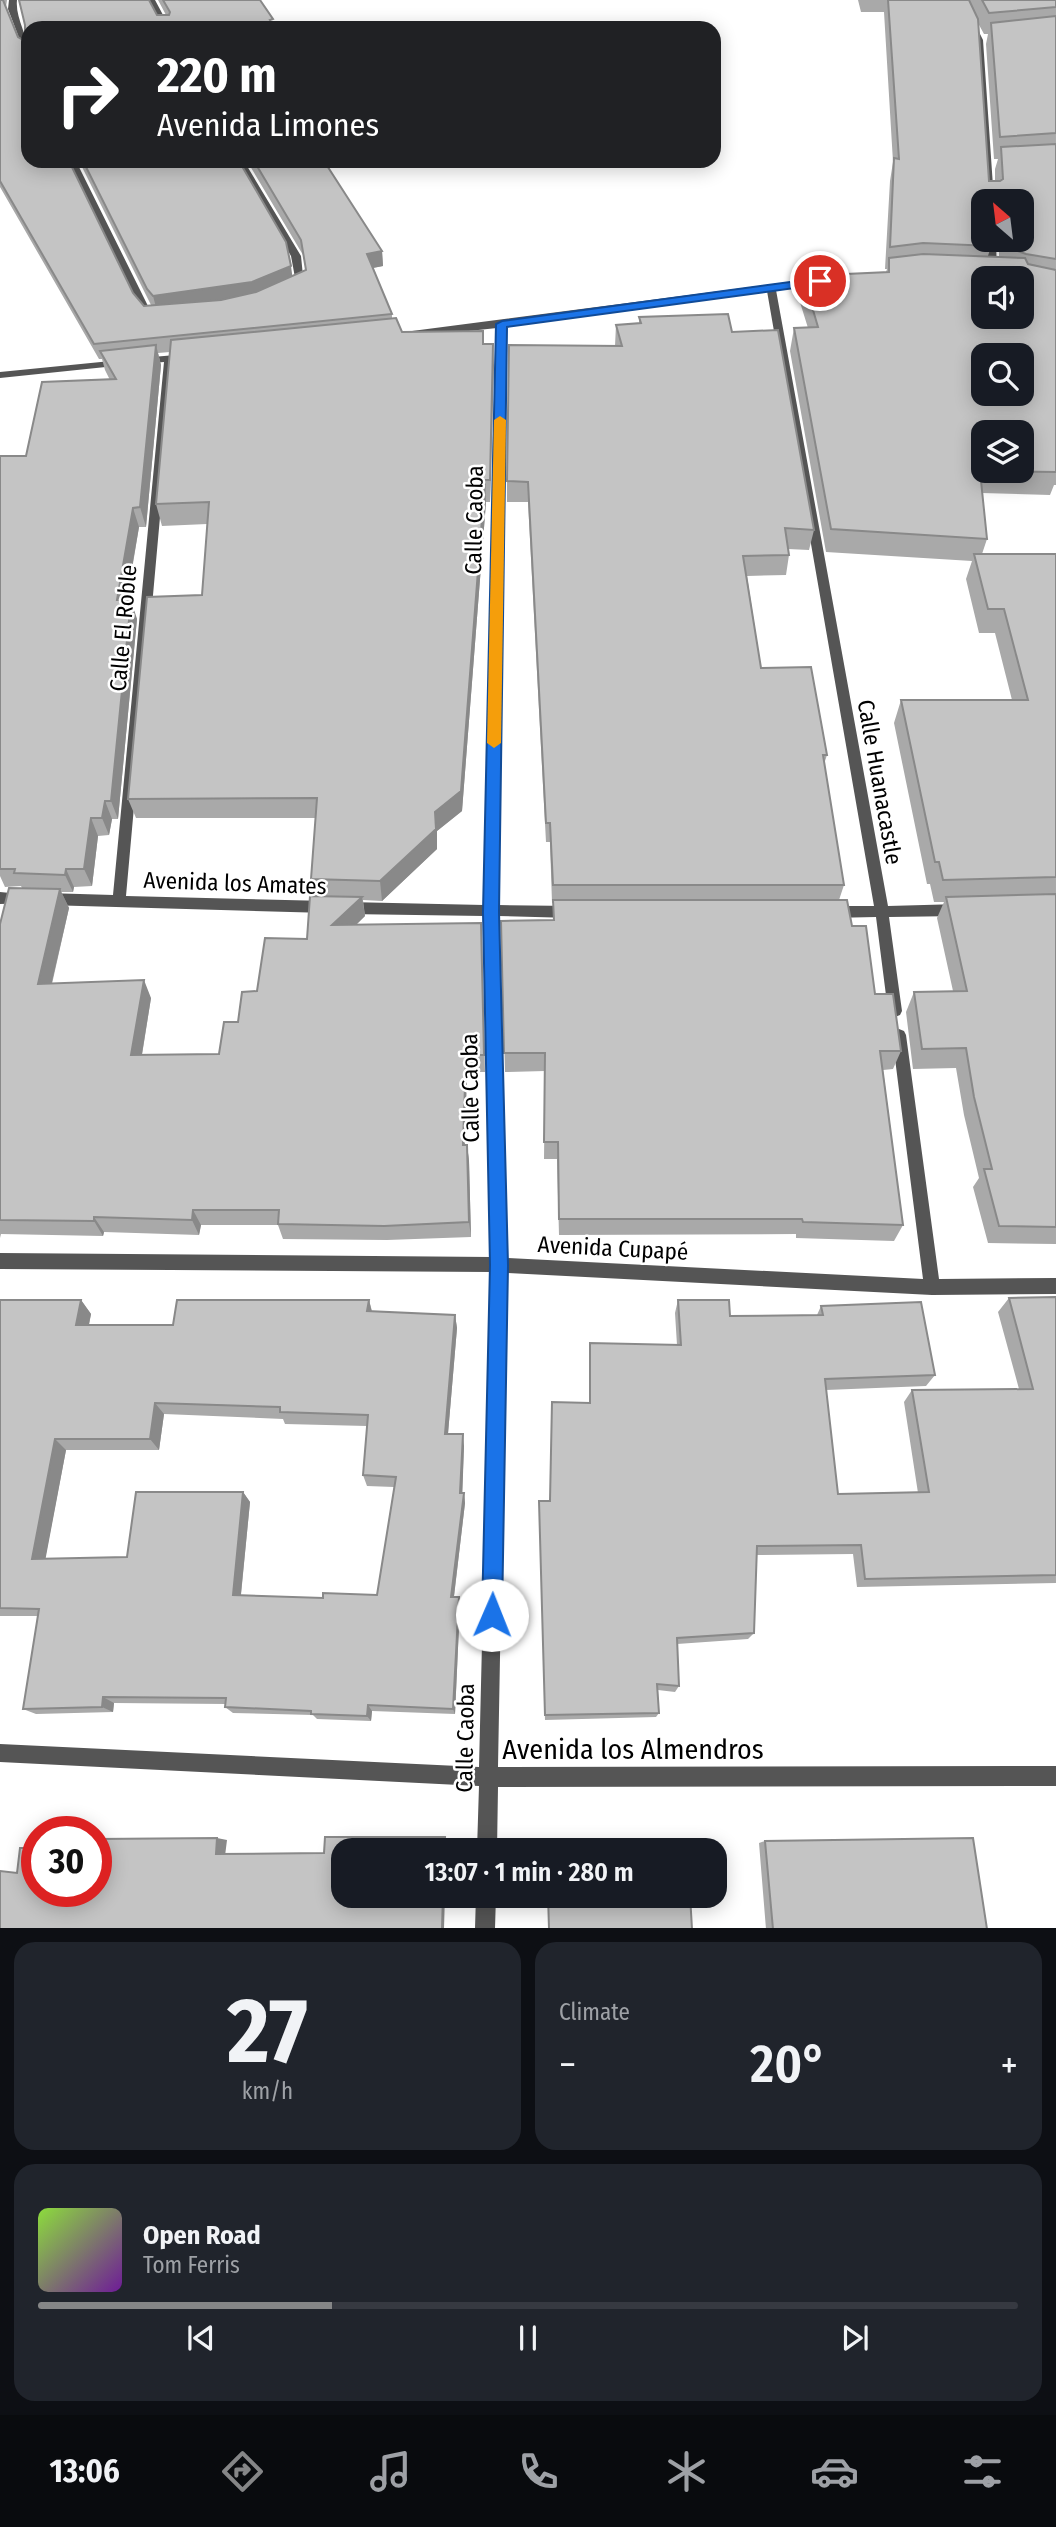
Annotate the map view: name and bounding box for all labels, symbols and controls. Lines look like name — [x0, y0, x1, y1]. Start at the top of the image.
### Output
text: 220 m — [157, 46, 277, 105]
icon: right — [42, 49, 133, 140]
text: Avenida Limones — [157, 106, 379, 144]
north arrow — [971, 189, 1034, 252]
map controls — [971, 189, 1034, 483]
pin — [790, 251, 850, 311]
icon: arrive — [801, 262, 839, 300]
button: sound — [971, 266, 1034, 329]
button: search — [971, 343, 1034, 406]
button: layers — [971, 420, 1034, 483]
street label: Calle Caoba — [459, 465, 489, 575]
street label: Calle El Roble — [104, 563, 142, 693]
street label: Calle Huanacastle — [852, 697, 908, 867]
street label: Avenida los Amates — [143, 866, 327, 900]
street label: Calle Caoba — [455, 1033, 485, 1143]
street label: Avenida Cupapé — [537, 1230, 689, 1266]
position arrow — [455, 1578, 529, 1652]
street label: Calle Caoba — [450, 1683, 480, 1793]
street label: Avenida los Almendros — [502, 1733, 764, 1766]
speed limit sign: 30 — [21, 1816, 112, 1907]
text: 13:07 · 1 min · 280 m — [424, 1857, 634, 1888]
text: 27 — [227, 1977, 308, 2086]
text: Climate — [559, 1998, 630, 2026]
text: 20° — [750, 2033, 827, 2096]
text: − — [559, 2042, 576, 2088]
text: + — [1001, 2042, 1018, 2088]
text: km/h — [242, 2077, 293, 2105]
text: Open Road — [143, 2220, 261, 2251]
text: Tom Ferris — [143, 2251, 240, 2279]
icon: previous — [182, 2319, 220, 2357]
icon: pause — [509, 2319, 547, 2357]
icon: next — [836, 2319, 874, 2357]
icon: directions — [218, 2447, 267, 2496]
icon: music — [366, 2447, 415, 2496]
icon: phone — [514, 2447, 563, 2496]
icon: climate — [662, 2447, 711, 2496]
icon: car — [810, 2447, 859, 2496]
icon: filters — [958, 2447, 1007, 2496]
text: 13:06 — [49, 2452, 120, 2490]

